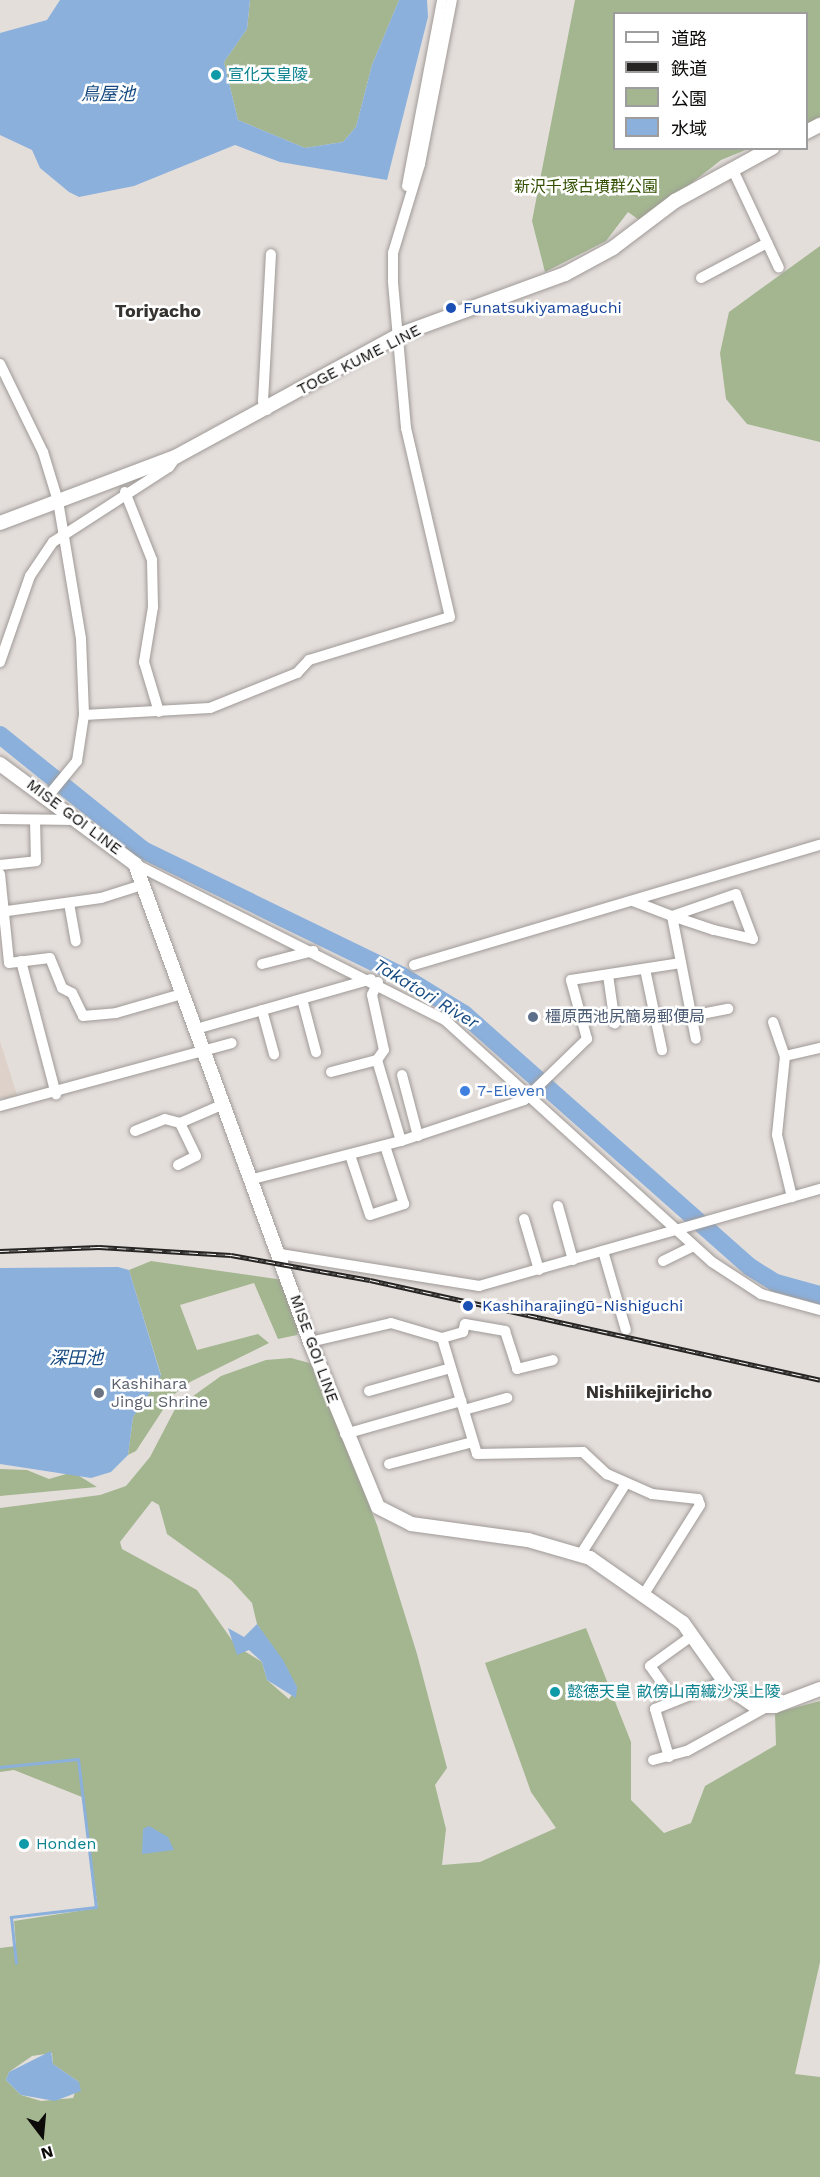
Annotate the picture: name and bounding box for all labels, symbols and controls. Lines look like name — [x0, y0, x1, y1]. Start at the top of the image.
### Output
legend — [613, 12, 808, 150]
text: 道路 — [671, 28, 707, 49]
text: 鉄道 — [671, 58, 707, 79]
place label: 宣化天皇陵 — [228, 65, 308, 85]
marker: 宣化天皇陵 — [209, 68, 223, 82]
water label: 鳥屋池 — [81, 83, 135, 105]
text: 公園 — [671, 88, 707, 109]
text: 水域 — [671, 118, 707, 139]
park label: 新沢千塚古墳群公園 — [514, 177, 658, 197]
place label: Funatsukiyamaguchi — [463, 298, 622, 318]
district label: Toriyacho — [115, 300, 201, 322]
marker: Funatsukiyamaguchi — [444, 301, 458, 315]
street label: TOGE KUME LINE — [294, 321, 424, 399]
street label: MISE GOI LINE — [23, 775, 125, 859]
water label: Takatori River — [370, 954, 482, 1034]
place label: 橿原西池尻簡易郵便局 — [545, 1007, 705, 1027]
marker: 橿原西池尻簡易郵便局 — [526, 1010, 540, 1024]
place label: 7-Eleven — [477, 1081, 545, 1101]
marker: 7-Eleven — [458, 1084, 472, 1098]
street label: MISE GOI LINE — [285, 1292, 343, 1406]
place label: Kashiharajingū-Nishiguchi — [482, 1296, 683, 1316]
marker: Kashiharajingū-Nishiguchi — [459, 1297, 477, 1315]
water label: 深田池 — [49, 1347, 103, 1369]
place label: Kashihara Jingu Shrine — [111, 1374, 208, 1412]
district label: Nishiikejiricho — [586, 1381, 712, 1403]
marker: Kashihara Jingu Shrine — [92, 1386, 106, 1400]
place label: 懿徳天皇 畝傍山南繊沙渓上陵 — [567, 1682, 780, 1702]
marker: 懿徳天皇 畝傍山南繊沙渓上陵 — [548, 1685, 562, 1699]
place label: Honden — [36, 1834, 96, 1854]
marker: Honden — [17, 1837, 31, 1851]
north arrow — [12, 2105, 72, 2165]
text: N — [39, 2142, 55, 2164]

